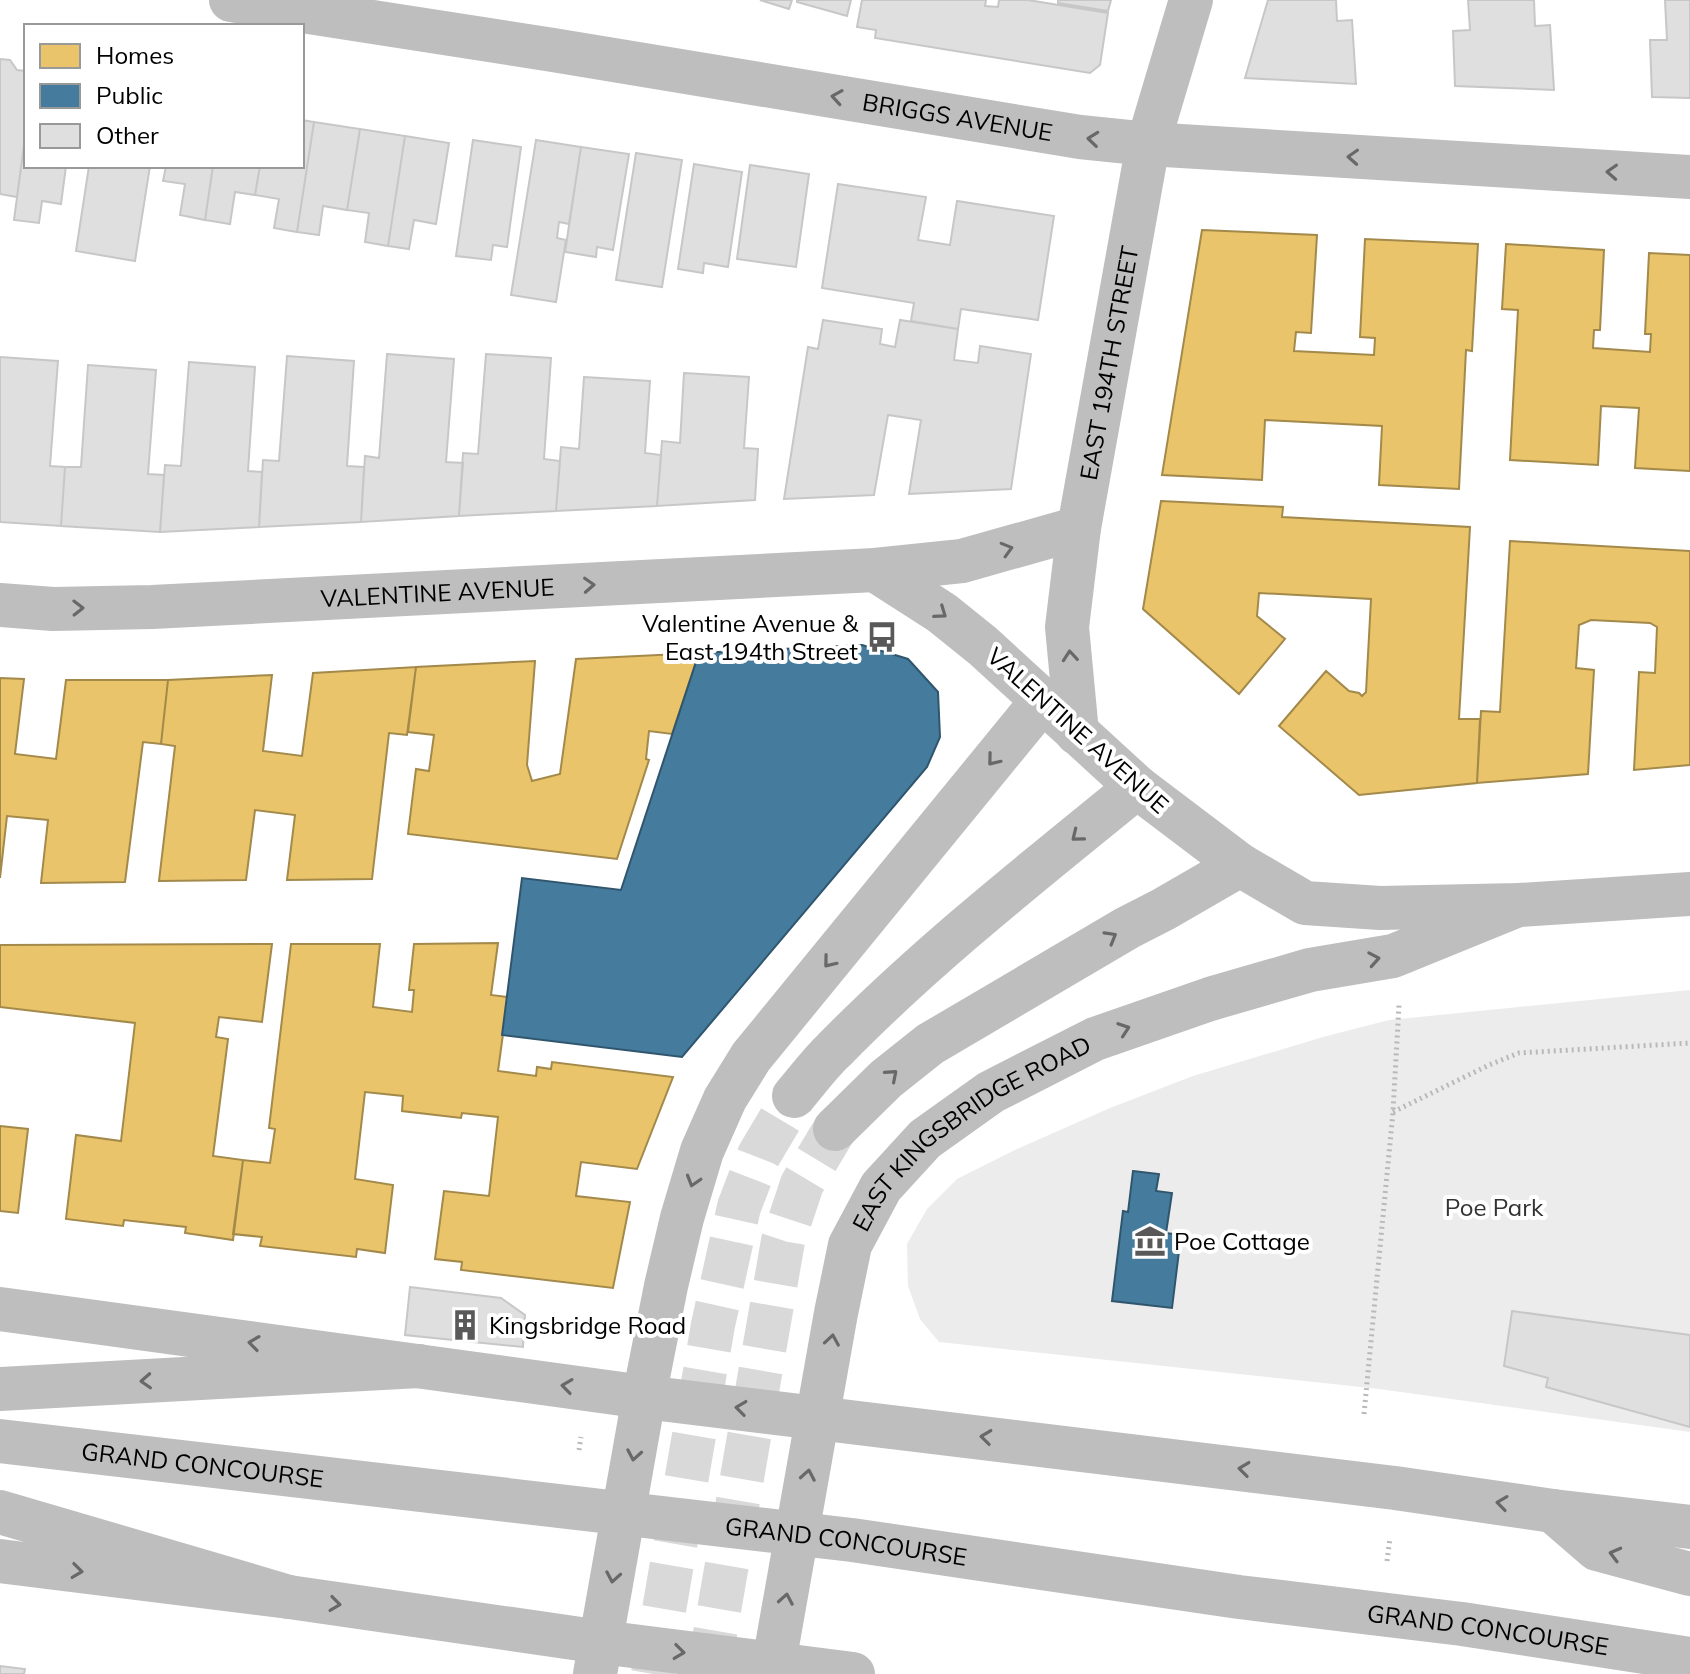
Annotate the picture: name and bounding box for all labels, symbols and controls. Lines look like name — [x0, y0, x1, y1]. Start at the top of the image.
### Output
legend — [24, 24, 304, 168]
text: Homes — [96, 40, 174, 70]
text: Public — [96, 80, 163, 110]
street label: BRIGGS AVENUE — [860, 86, 1055, 147]
one-way arrow — [830, 89, 843, 106]
text: Other — [96, 120, 159, 150]
one-way arrow — [1086, 130, 1099, 147]
one-way arrow — [1346, 148, 1359, 165]
one-way arrow — [1605, 164, 1618, 181]
street label: EAST 194TH STREET — [1073, 243, 1145, 482]
one-way arrow — [1000, 542, 1014, 559]
street label: VALENTINE AVENUE — [320, 571, 555, 613]
one-way arrow — [583, 576, 596, 593]
one-way arrow — [72, 599, 85, 617]
one-way arrow — [932, 603, 946, 618]
place label: Valentine Avenue & East 194th Street — [642, 608, 859, 666]
bus stop icon: Valentine Avenue & East 194th Street — [865, 620, 899, 654]
street label: VALENTINE AVENUE — [981, 641, 1175, 819]
one-way arrow — [1061, 649, 1078, 662]
one-way arrow — [988, 751, 1003, 765]
one-way arrow — [1071, 827, 1086, 841]
one-way arrow — [1102, 931, 1117, 947]
one-way arrow — [1367, 951, 1381, 968]
one-way arrow — [824, 953, 839, 967]
one-way arrow — [1116, 1022, 1130, 1038]
street label: EAST KINGSBRIDGE ROAD — [845, 1029, 1096, 1236]
one-way arrow — [882, 1070, 897, 1085]
one-way arrow — [686, 1173, 702, 1187]
park label: Poe Park — [1445, 1192, 1544, 1222]
museum icon: Poe Cottage — [1133, 1224, 1167, 1258]
place label: Poe Cottage — [1174, 1226, 1310, 1256]
building icon: Kingsbridge Road — [448, 1308, 482, 1342]
place label: Kingsbridge Road — [489, 1310, 686, 1340]
one-way arrow — [822, 1334, 839, 1347]
one-way arrow — [247, 1335, 261, 1352]
one-way arrow — [139, 1372, 152, 1389]
one-way arrow — [560, 1378, 574, 1395]
one-way arrow — [735, 1400, 748, 1417]
one-way arrow — [979, 1429, 992, 1446]
street label: GRAND CONCOURSE — [80, 1436, 325, 1494]
one-way arrow — [627, 1448, 644, 1461]
one-way arrow — [1237, 1461, 1251, 1478]
one-way arrow — [799, 1468, 816, 1482]
one-way arrow — [1495, 1495, 1508, 1512]
street label: GRAND CONCOURSE — [724, 1510, 969, 1572]
one-way arrow — [1609, 1547, 1623, 1563]
one-way arrow — [71, 1562, 84, 1579]
one-way arrow — [605, 1571, 622, 1584]
one-way arrow — [776, 1592, 793, 1606]
one-way arrow — [328, 1595, 342, 1612]
street label: GRAND CONCOURSE — [1366, 1598, 1611, 1661]
one-way arrow — [672, 1644, 685, 1661]

